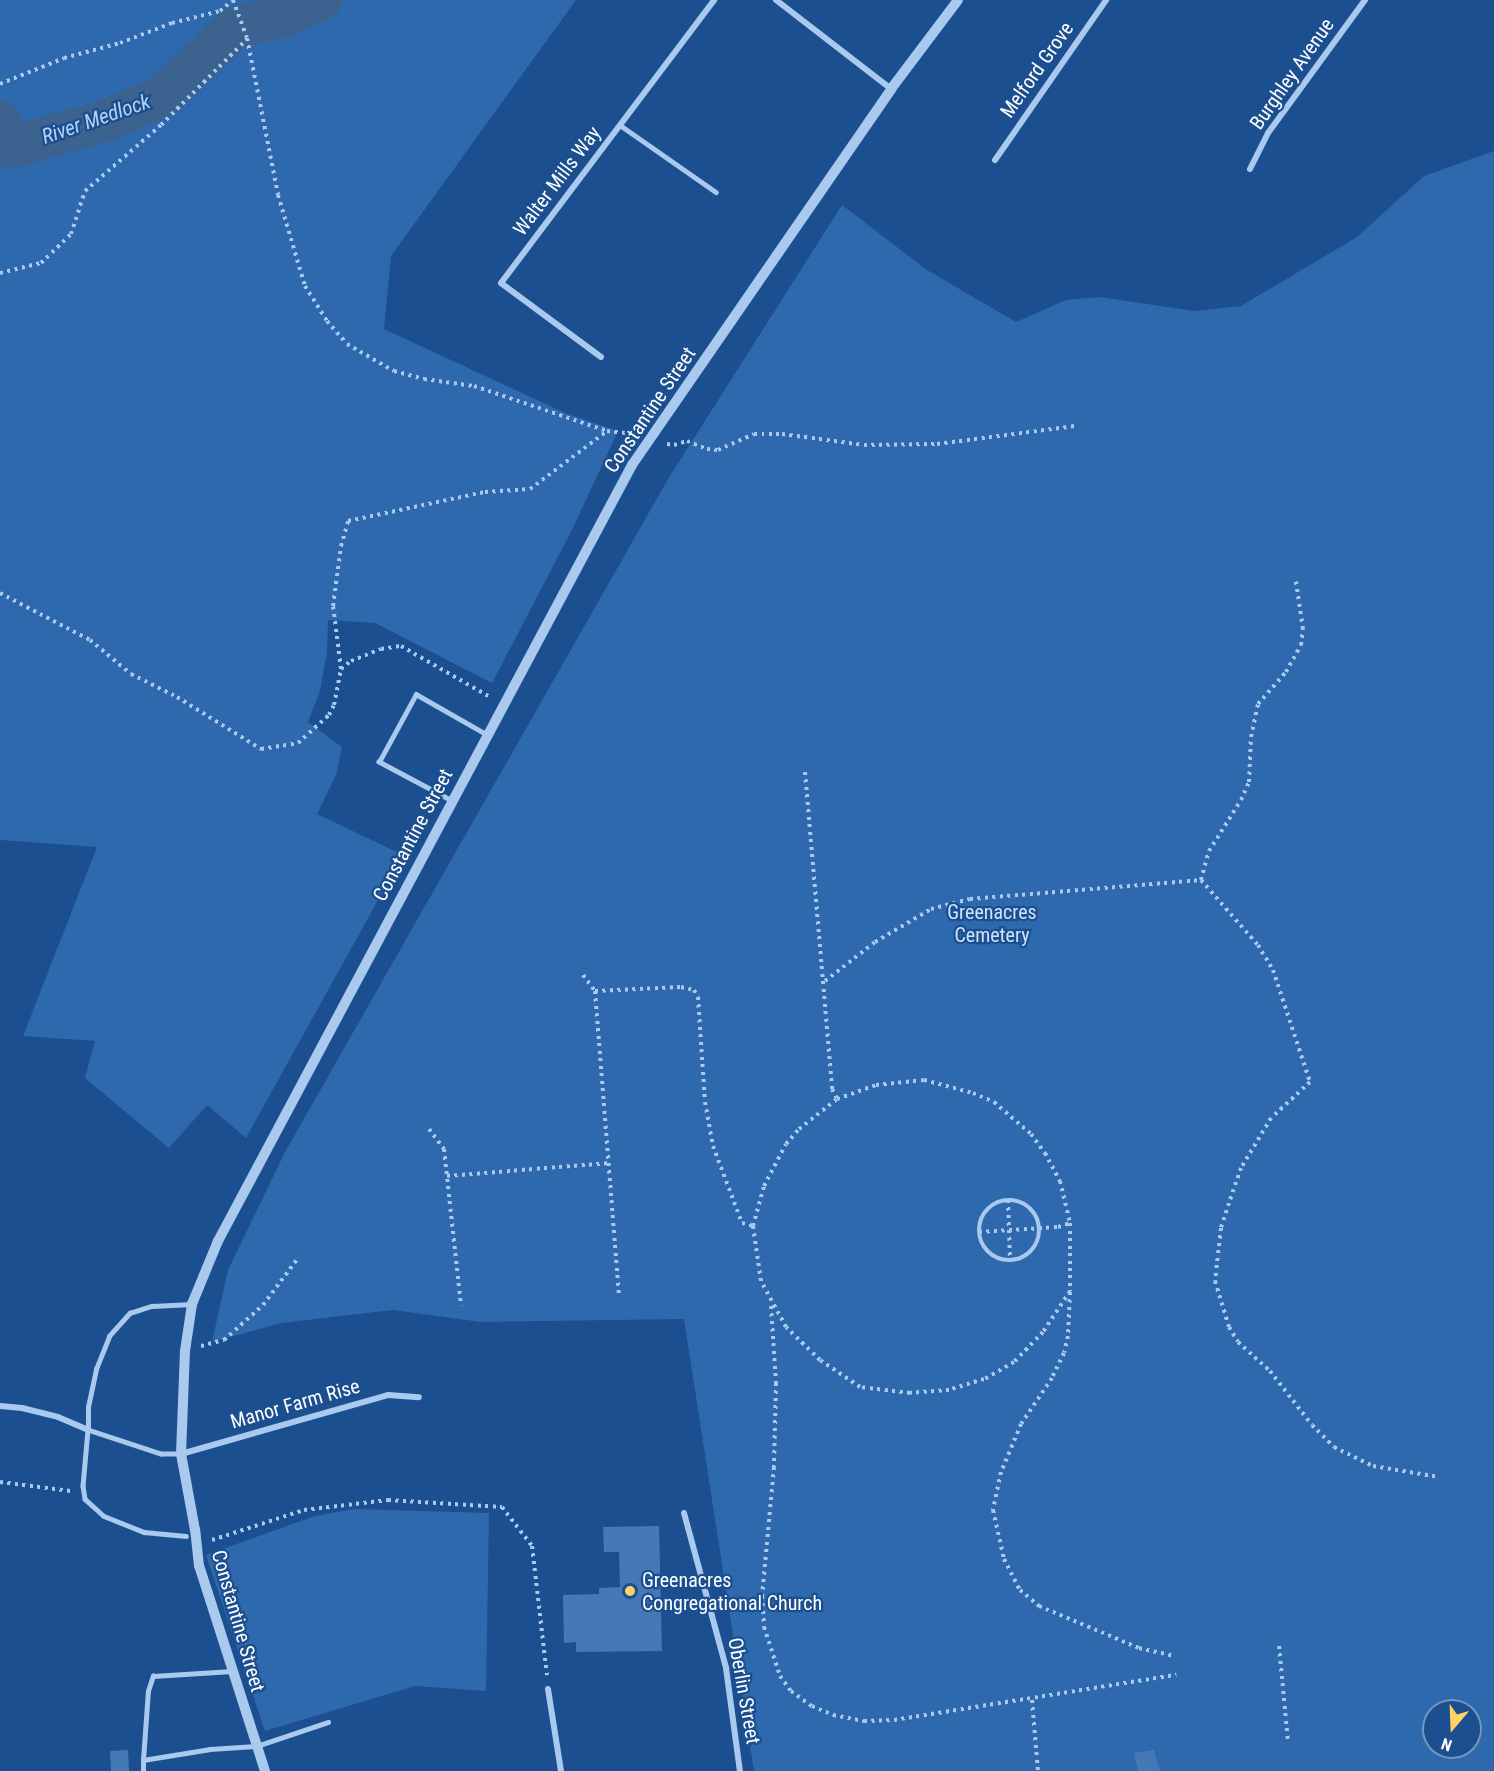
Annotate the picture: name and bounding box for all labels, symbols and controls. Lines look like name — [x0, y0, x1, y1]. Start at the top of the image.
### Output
street label: Burghley Avenue — [1245, 14, 1339, 134]
street label: Melford Grove — [995, 18, 1079, 122]
water label: River Medlock — [38, 89, 154, 149]
street label: Walter Mills Way — [508, 122, 606, 240]
street label: Constantine Street — [599, 343, 701, 477]
street label: Constantine Street — [368, 765, 458, 905]
park label: Greenacres Cemetery — [947, 900, 1037, 947]
street label: Manor Farm Rise — [228, 1374, 362, 1434]
street label: Constantine Street — [206, 1547, 270, 1695]
place label: Greenacres Congregational Church — [642, 1568, 822, 1615]
marker: Greenacres Congregational Church — [623, 1584, 637, 1598]
street label: Oberlin Street — [723, 1636, 765, 1746]
north arrow — [1422, 1699, 1482, 1759]
text: N — [1439, 1734, 1454, 1755]

